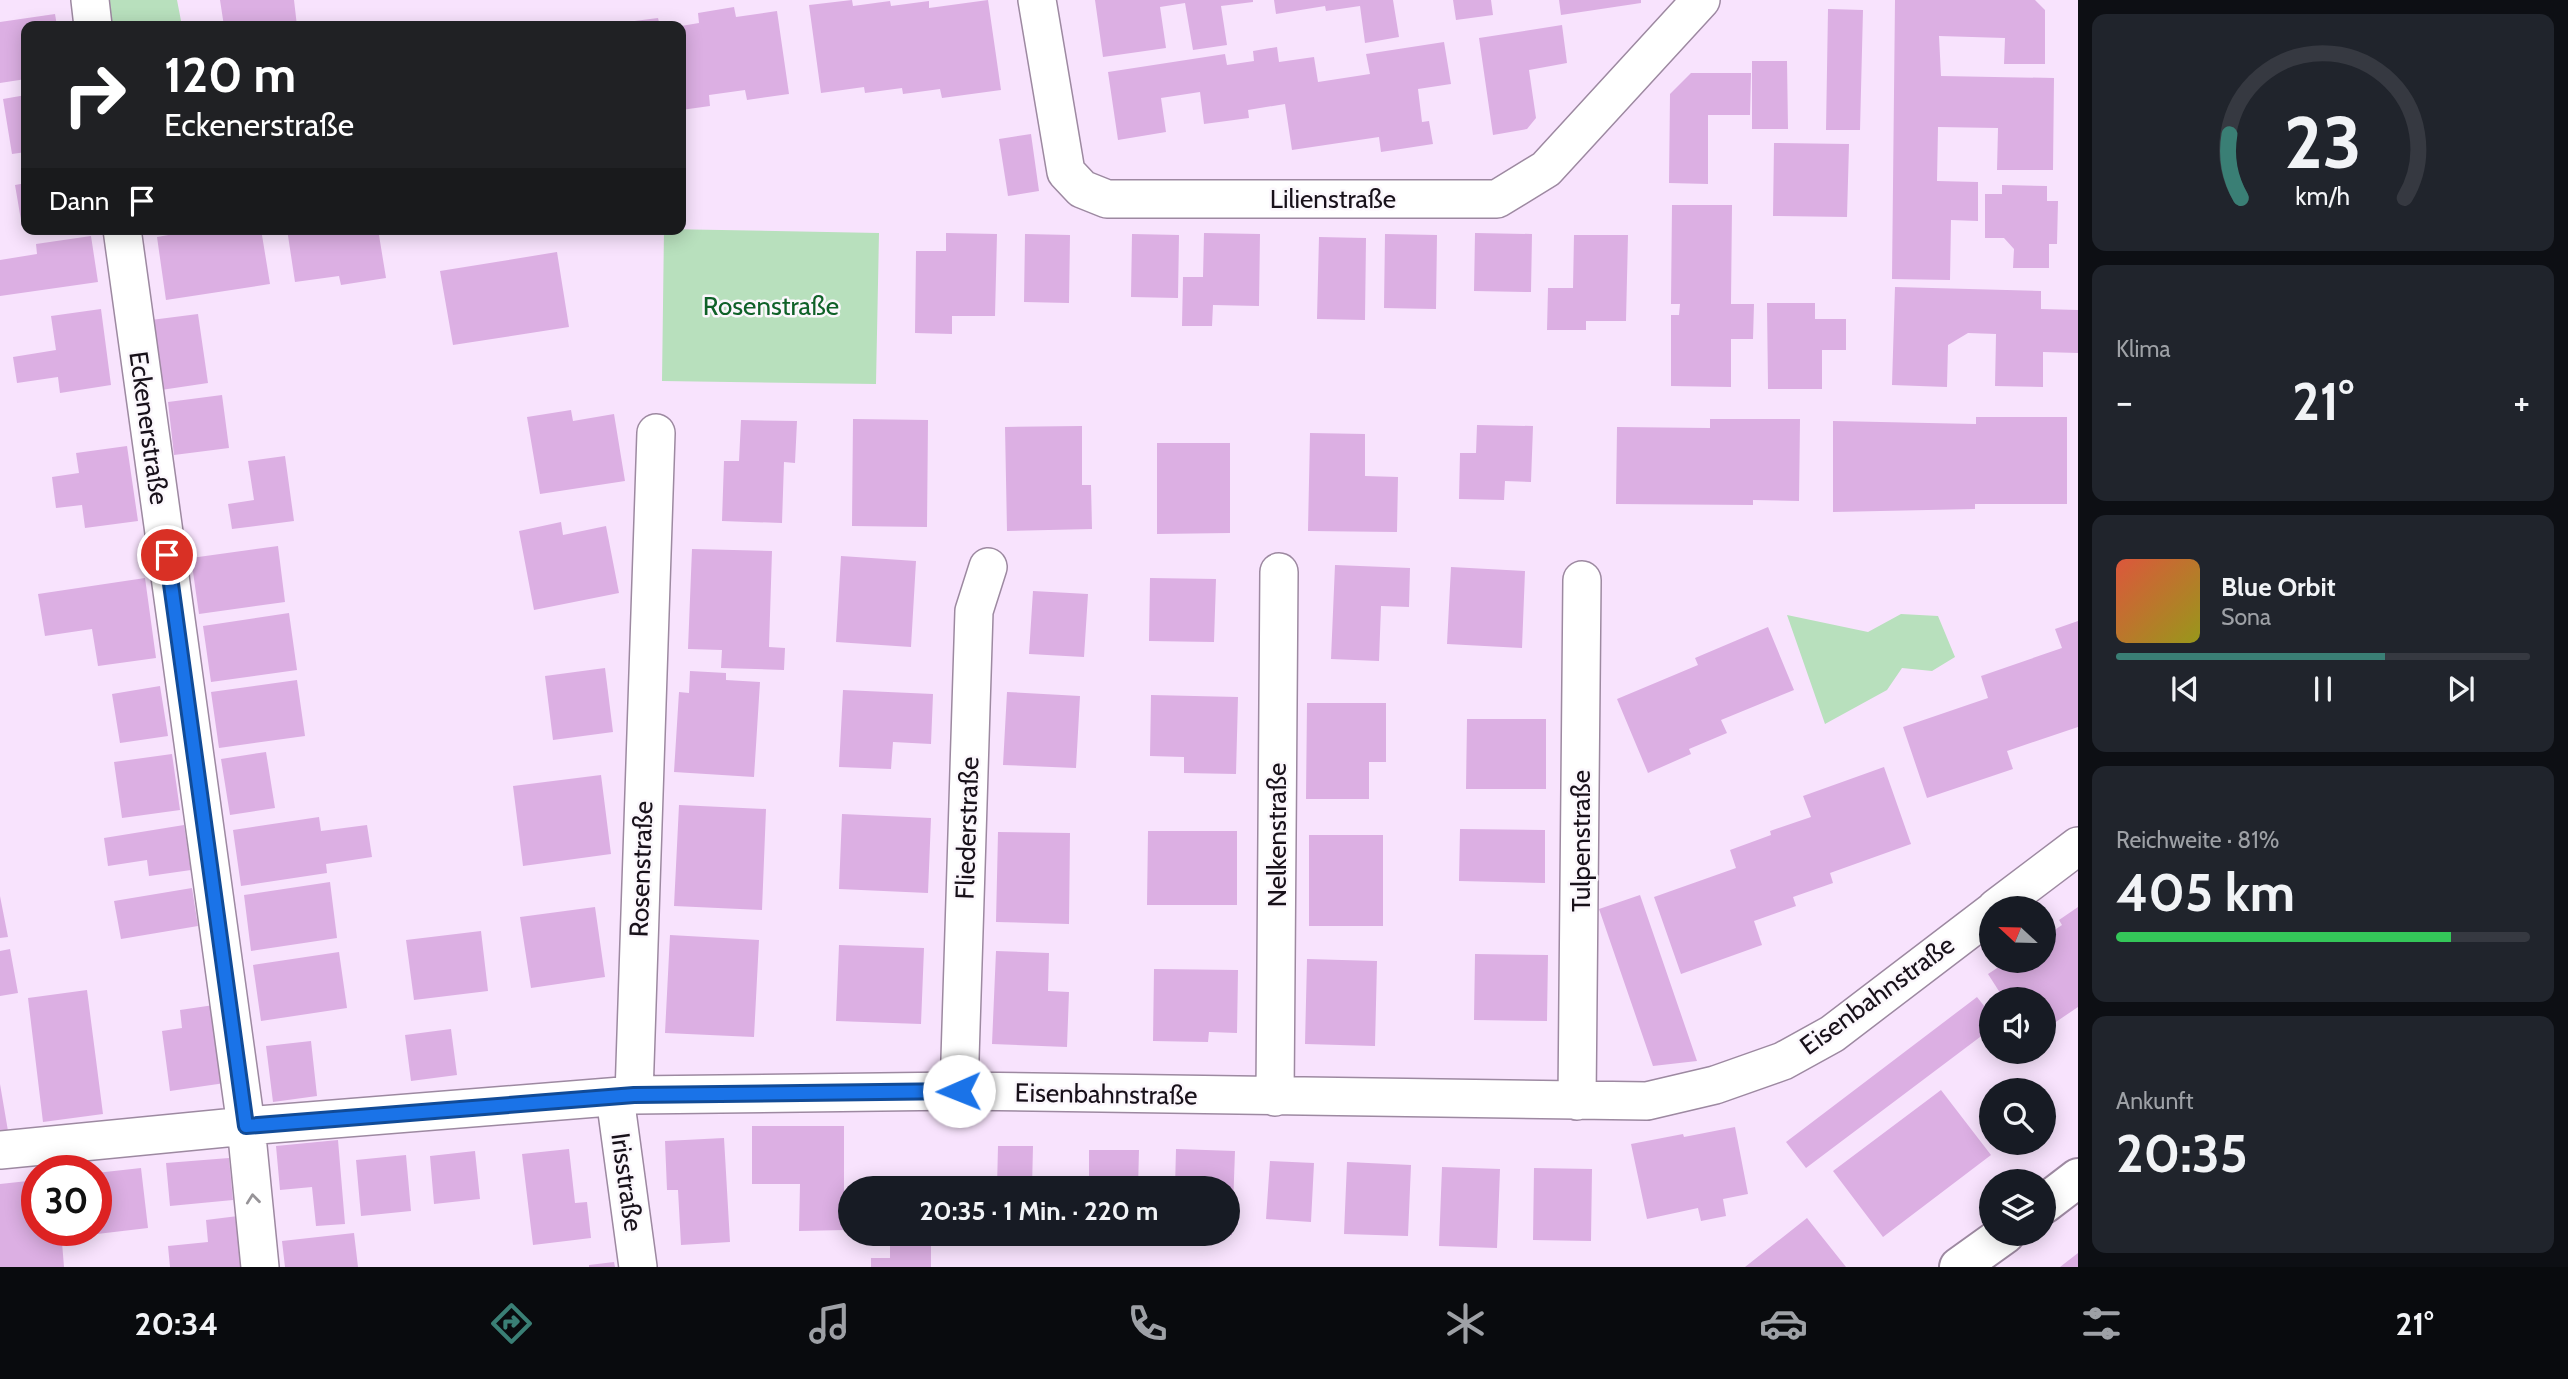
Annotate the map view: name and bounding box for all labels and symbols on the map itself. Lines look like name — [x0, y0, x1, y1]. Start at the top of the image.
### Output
street label: Lilienstraße — [1270, 183, 1396, 215]
park label: Rosenstraße — [703, 290, 839, 322]
street label: Eckenerstraße — [122, 349, 176, 507]
pin — [137, 525, 197, 585]
street label: Fliederstraße — [949, 756, 985, 900]
street label: Nelkenstraße — [1261, 763, 1293, 907]
street label: Tulpenstraße — [1565, 770, 1597, 912]
street label: Rosenstraße — [623, 800, 659, 938]
north arrow — [1979, 896, 2056, 973]
street label: Eisenbahnstraße — [1794, 928, 1960, 1062]
position arrow — [922, 1054, 996, 1128]
street label: Eisenbahnstraße — [1014, 1076, 1198, 1112]
street label: Irisstraße — [604, 1131, 650, 1233]
speed limit sign: 30 — [21, 1155, 112, 1246]
one-way arrow — [246, 1193, 261, 1204]

